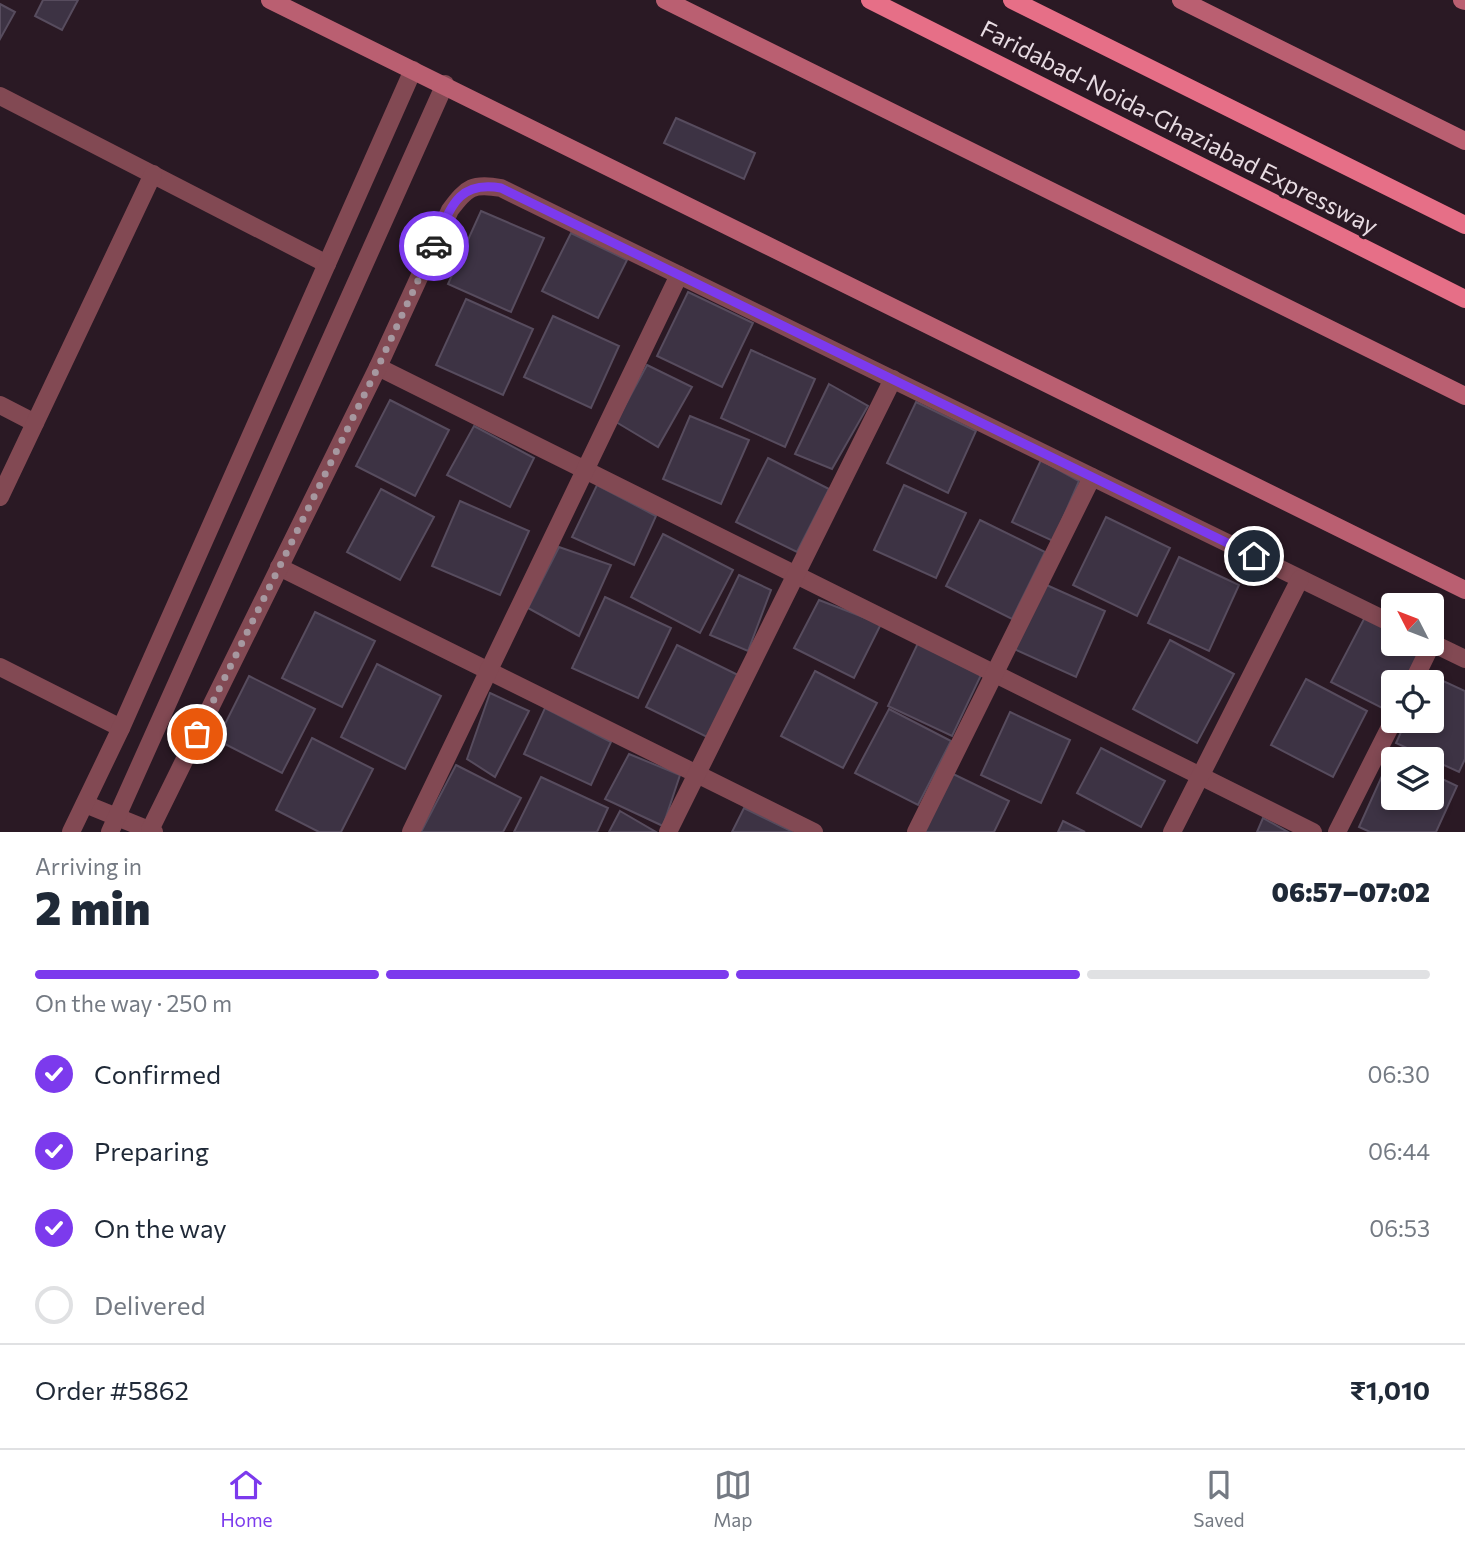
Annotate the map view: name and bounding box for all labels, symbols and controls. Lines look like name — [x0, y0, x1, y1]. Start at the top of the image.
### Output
street label: Faridabad-Noida-Ghaziabad Expressway — [976, 13, 1383, 240]
courier — [399, 211, 469, 281]
icon: car — [415, 227, 453, 265]
pin — [1224, 526, 1284, 586]
icon: home — [1235, 537, 1273, 575]
north arrow — [1381, 593, 1444, 656]
map controls — [1381, 593, 1444, 810]
button: locate — [1381, 670, 1444, 733]
pin — [167, 704, 227, 764]
icon: bag — [178, 715, 216, 753]
button: layers — [1381, 747, 1444, 810]
text: Arriving in — [35, 852, 142, 880]
text: 06:57–07:02 — [1272, 876, 1430, 907]
text: 2 min — [35, 878, 151, 934]
text: On the way · 250 m — [35, 989, 232, 1017]
icon: check — [35, 1055, 73, 1093]
text: Confirmed — [94, 1058, 221, 1089]
text: 06:30 — [1367, 1060, 1430, 1088]
icon: check — [35, 1132, 73, 1170]
text: Preparing — [94, 1135, 209, 1166]
text: 06:44 — [1368, 1137, 1430, 1165]
icon: check — [35, 1209, 73, 1247]
text: On the way — [94, 1212, 227, 1243]
text: 06:53 — [1369, 1214, 1430, 1242]
text: Delivered — [94, 1289, 205, 1320]
text: Order #5862 — [35, 1374, 189, 1405]
text: ₹1,010 — [1350, 1374, 1430, 1405]
tab: Home — [220, 1466, 273, 1531]
tab: Map — [713, 1466, 753, 1531]
tab: Saved — [1193, 1466, 1245, 1531]

